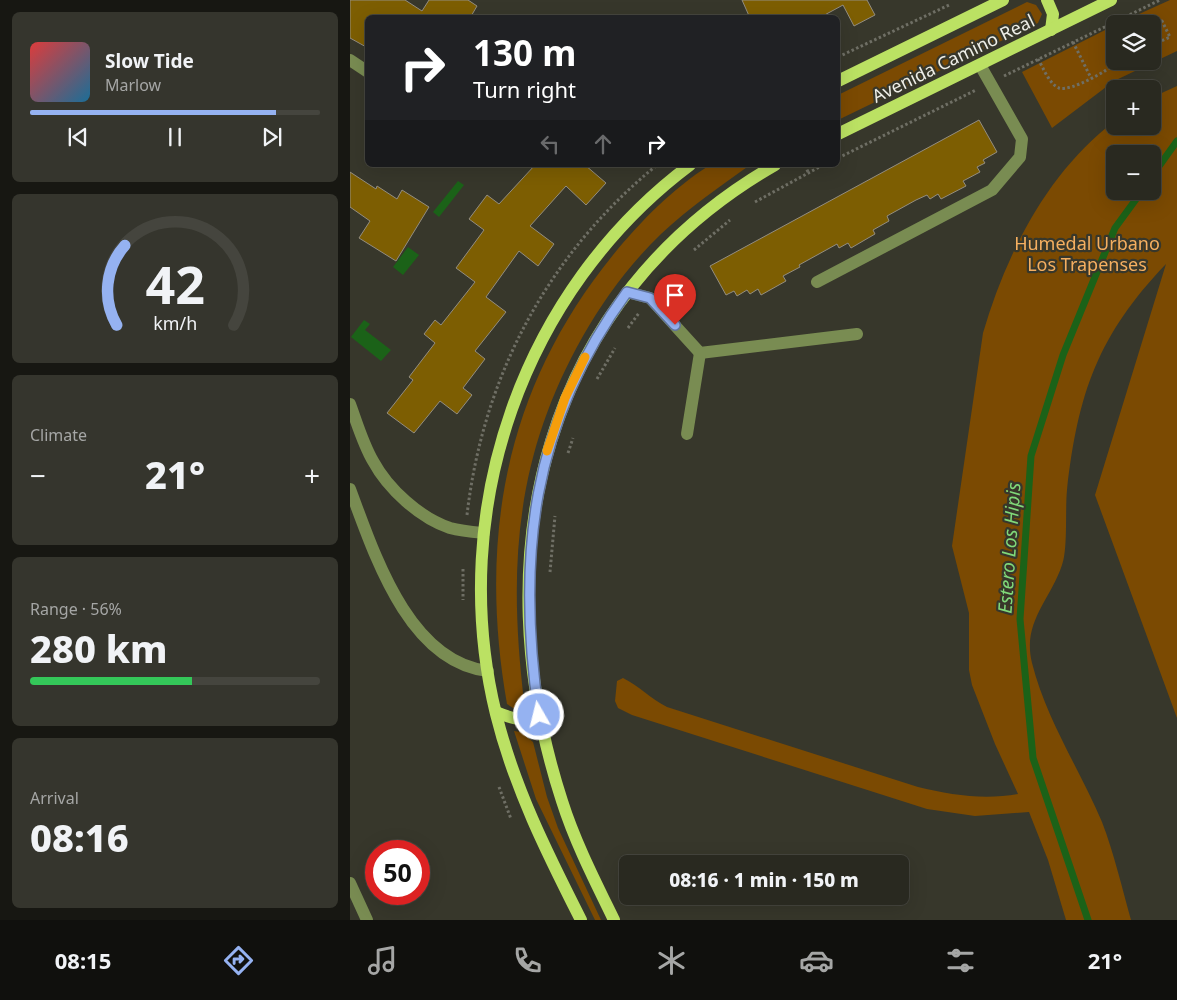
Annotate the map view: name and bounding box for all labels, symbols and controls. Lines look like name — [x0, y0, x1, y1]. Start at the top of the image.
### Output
street label: Avenida Camino Real — [868, 8, 1038, 108]
map controls — [1106, 15, 1161, 200]
button: layers — [1106, 15, 1161, 70]
text: 130 m — [473, 29, 576, 76]
icon: right — [390, 35, 455, 100]
text: Slow Tide — [105, 48, 194, 74]
text: Marlow — [105, 74, 161, 96]
text: Turn right — [473, 74, 576, 104]
button: + — [1106, 80, 1161, 135]
icon: previous — [64, 123, 92, 151]
icon: pause — [161, 123, 189, 151]
icon: next — [258, 123, 286, 151]
icon: left — [536, 130, 564, 158]
icon: ahead — [589, 130, 617, 158]
icon: right — [642, 130, 670, 158]
button: − — [1106, 145, 1161, 200]
park label: Humedal Urbano Los Trapenses — [1014, 231, 1160, 276]
text: 42 — [145, 248, 205, 319]
pin — [654, 274, 696, 325]
icon: arrive — [661, 281, 689, 309]
text: km/h — [153, 311, 197, 335]
text: Climate — [30, 424, 87, 446]
text: 21° — [145, 448, 205, 500]
text: − — [30, 456, 46, 494]
text: + — [304, 456, 320, 494]
water label: Estero Los Hipis — [991, 482, 1027, 614]
text: Range · 56% — [30, 598, 122, 620]
text: 280 km — [30, 622, 168, 674]
position arrow — [512, 688, 564, 740]
text: Arrival — [30, 787, 79, 809]
text: 08:16 — [30, 811, 129, 863]
speed limit sign: 50 — [365, 840, 430, 905]
text: 08:16 · 1 min · 150 m — [669, 867, 859, 893]
icon: directions — [221, 943, 256, 978]
icon: music — [365, 943, 400, 978]
icon: phone — [510, 943, 545, 978]
icon: climate — [654, 943, 689, 978]
icon: car — [799, 943, 834, 978]
icon: filters — [943, 943, 978, 978]
text: 08:15 — [55, 945, 111, 975]
text: 21° — [1088, 945, 1122, 975]

